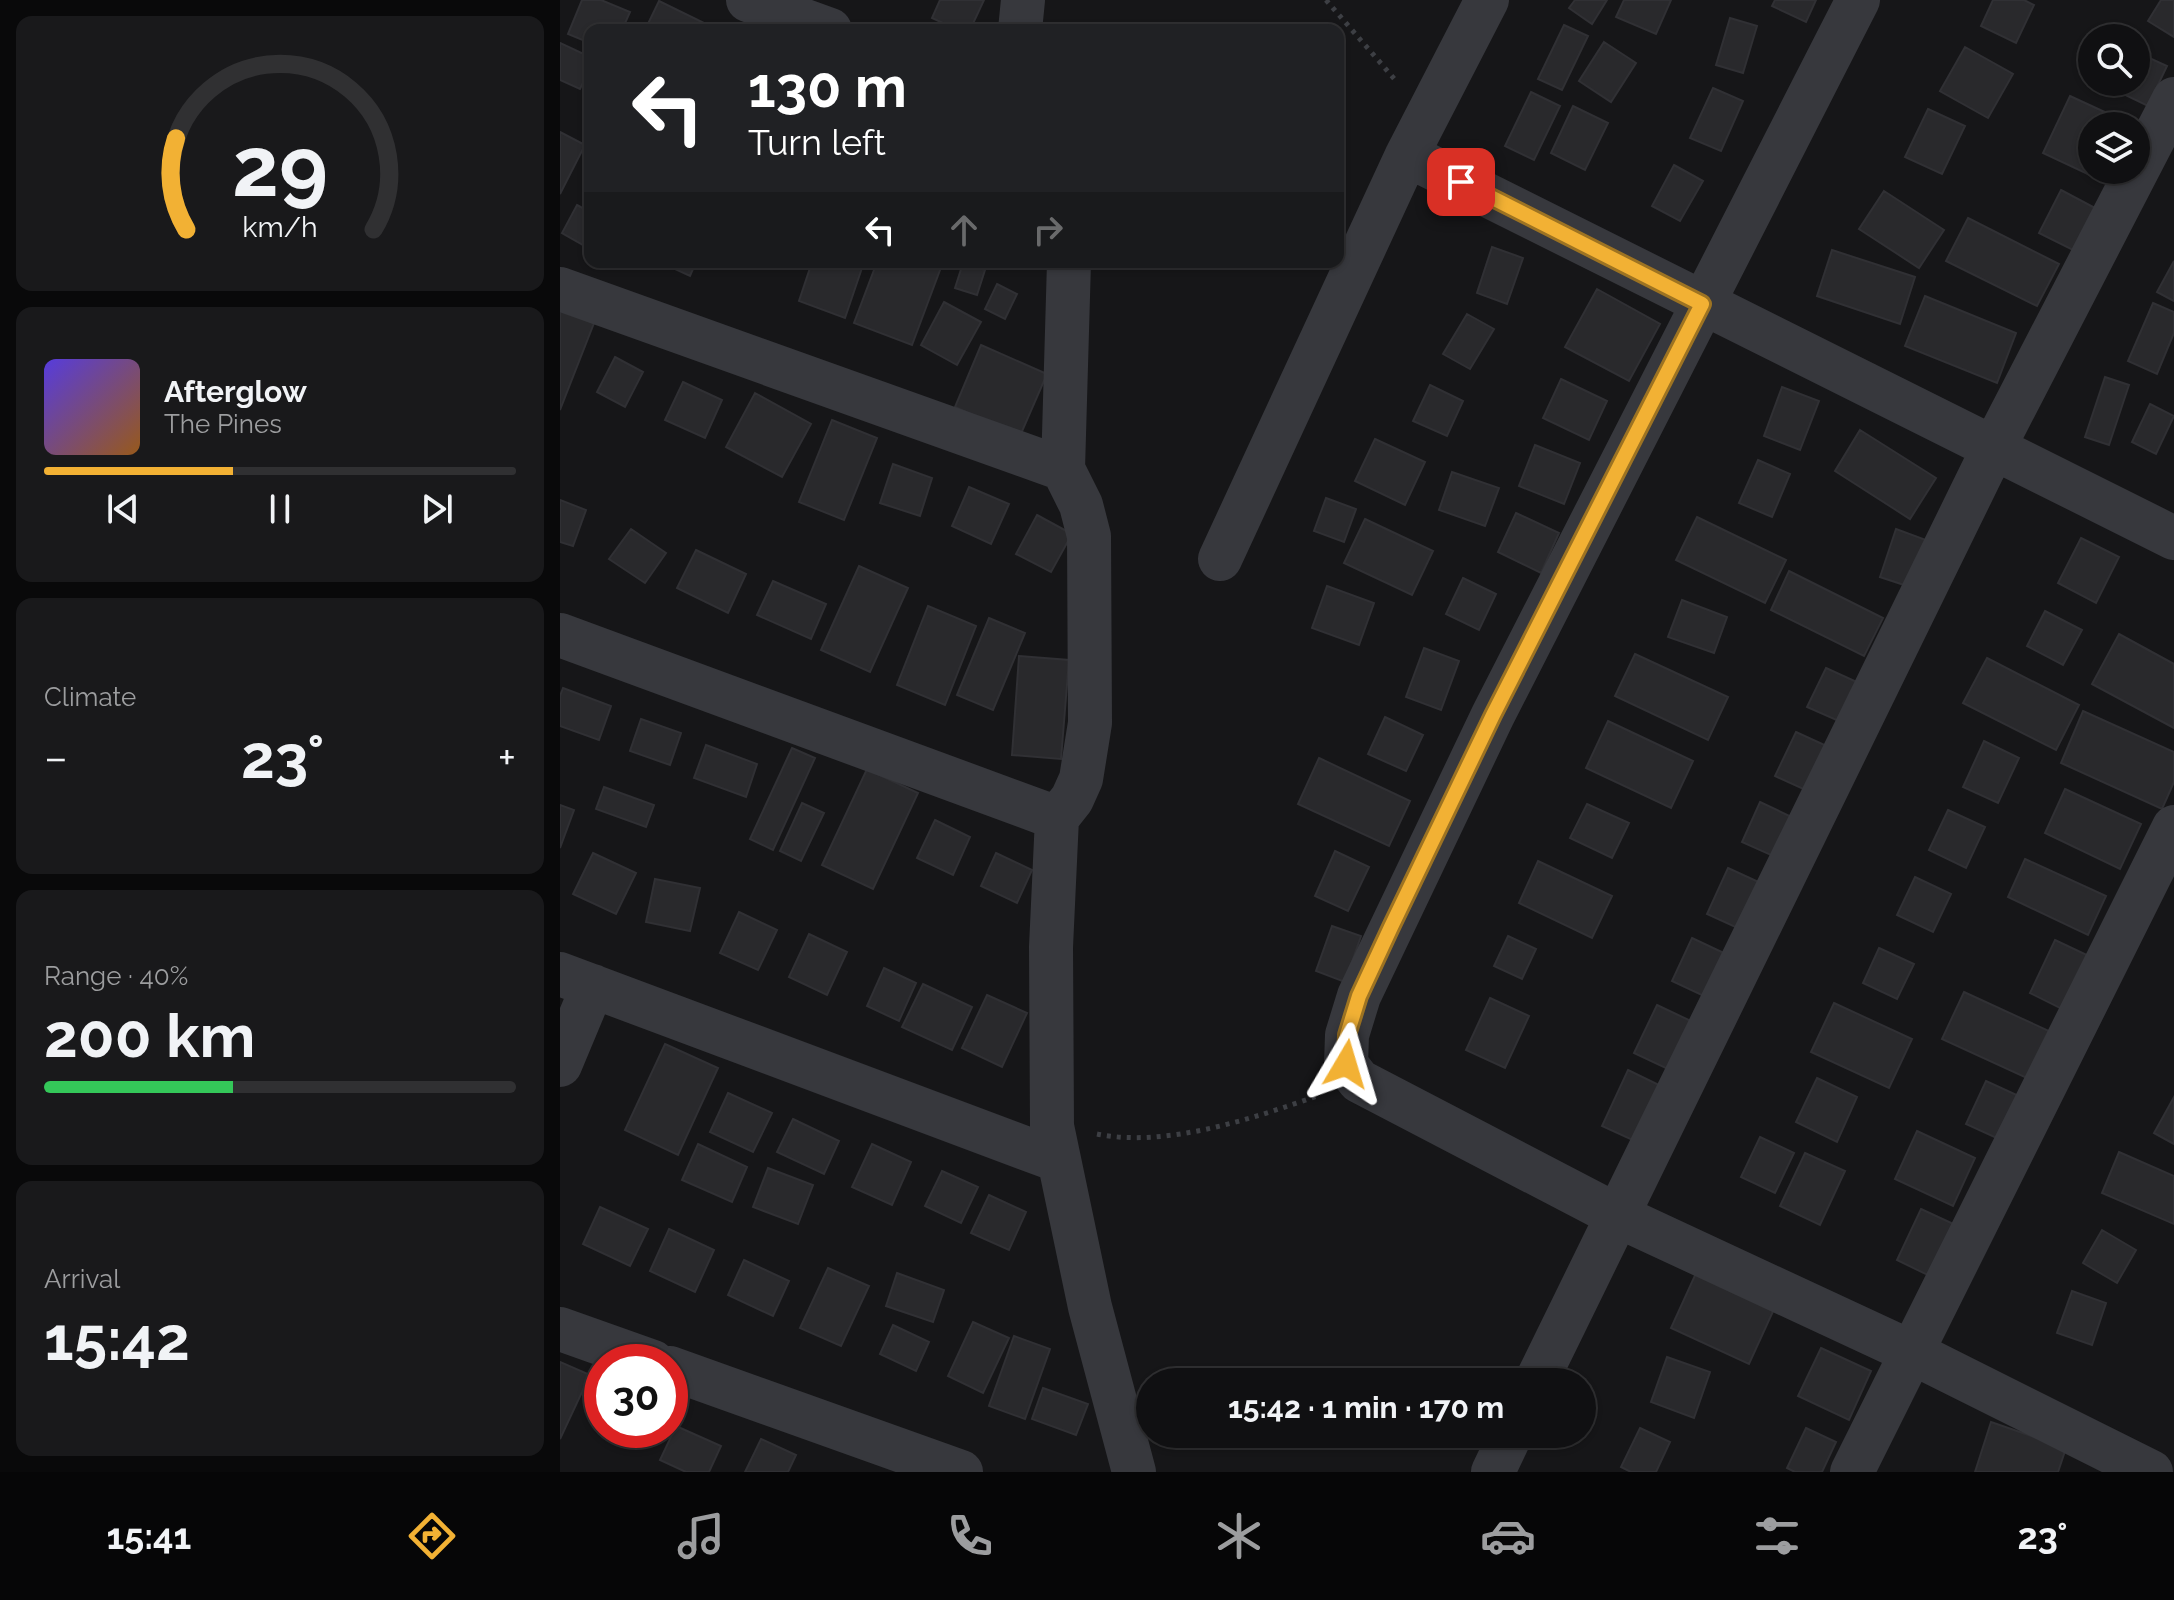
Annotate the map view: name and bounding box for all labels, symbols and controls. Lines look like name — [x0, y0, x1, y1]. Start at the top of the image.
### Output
map controls — [2078, 24, 2150, 184]
button: search — [2078, 24, 2150, 96]
text: 130 m — [748, 54, 907, 120]
icon: left — [616, 56, 720, 160]
button: layers — [2078, 112, 2150, 184]
text: 29 — [232, 117, 328, 214]
text: Turn left — [748, 121, 886, 163]
pin — [1427, 148, 1495, 216]
icon: arrive — [1439, 160, 1483, 204]
icon: left — [858, 208, 902, 252]
icon: ahead — [942, 208, 986, 252]
icon: right — [1026, 208, 1070, 252]
text: km/h — [242, 210, 318, 244]
text: Afterglow — [164, 374, 307, 409]
text: The Pines — [164, 409, 282, 439]
icon: previous — [101, 487, 145, 531]
icon: pause — [258, 487, 302, 531]
icon: next — [415, 487, 459, 531]
text: Climate — [44, 682, 136, 712]
text: 23° — [241, 722, 324, 792]
text: − — [44, 732, 68, 783]
text: + — [498, 732, 516, 783]
text: Range · 40% — [44, 961, 188, 991]
text: 200 km — [44, 1001, 255, 1071]
position arrow — [1304, 1022, 1388, 1106]
text: Arrival — [44, 1264, 120, 1294]
text: 15:42 — [44, 1304, 190, 1374]
speed limit sign: 30 — [584, 1344, 688, 1448]
text: 15:42 · 1 min · 170 m — [1228, 1390, 1504, 1425]
icon: directions — [404, 1508, 460, 1564]
icon: music — [673, 1508, 729, 1564]
icon: phone — [942, 1508, 998, 1564]
icon: climate — [1211, 1508, 1267, 1564]
icon: car — [1480, 1508, 1536, 1564]
icon: filters — [1749, 1508, 1805, 1564]
text: 15:41 — [106, 1515, 191, 1557]
text: 23° — [2017, 1515, 2067, 1557]

